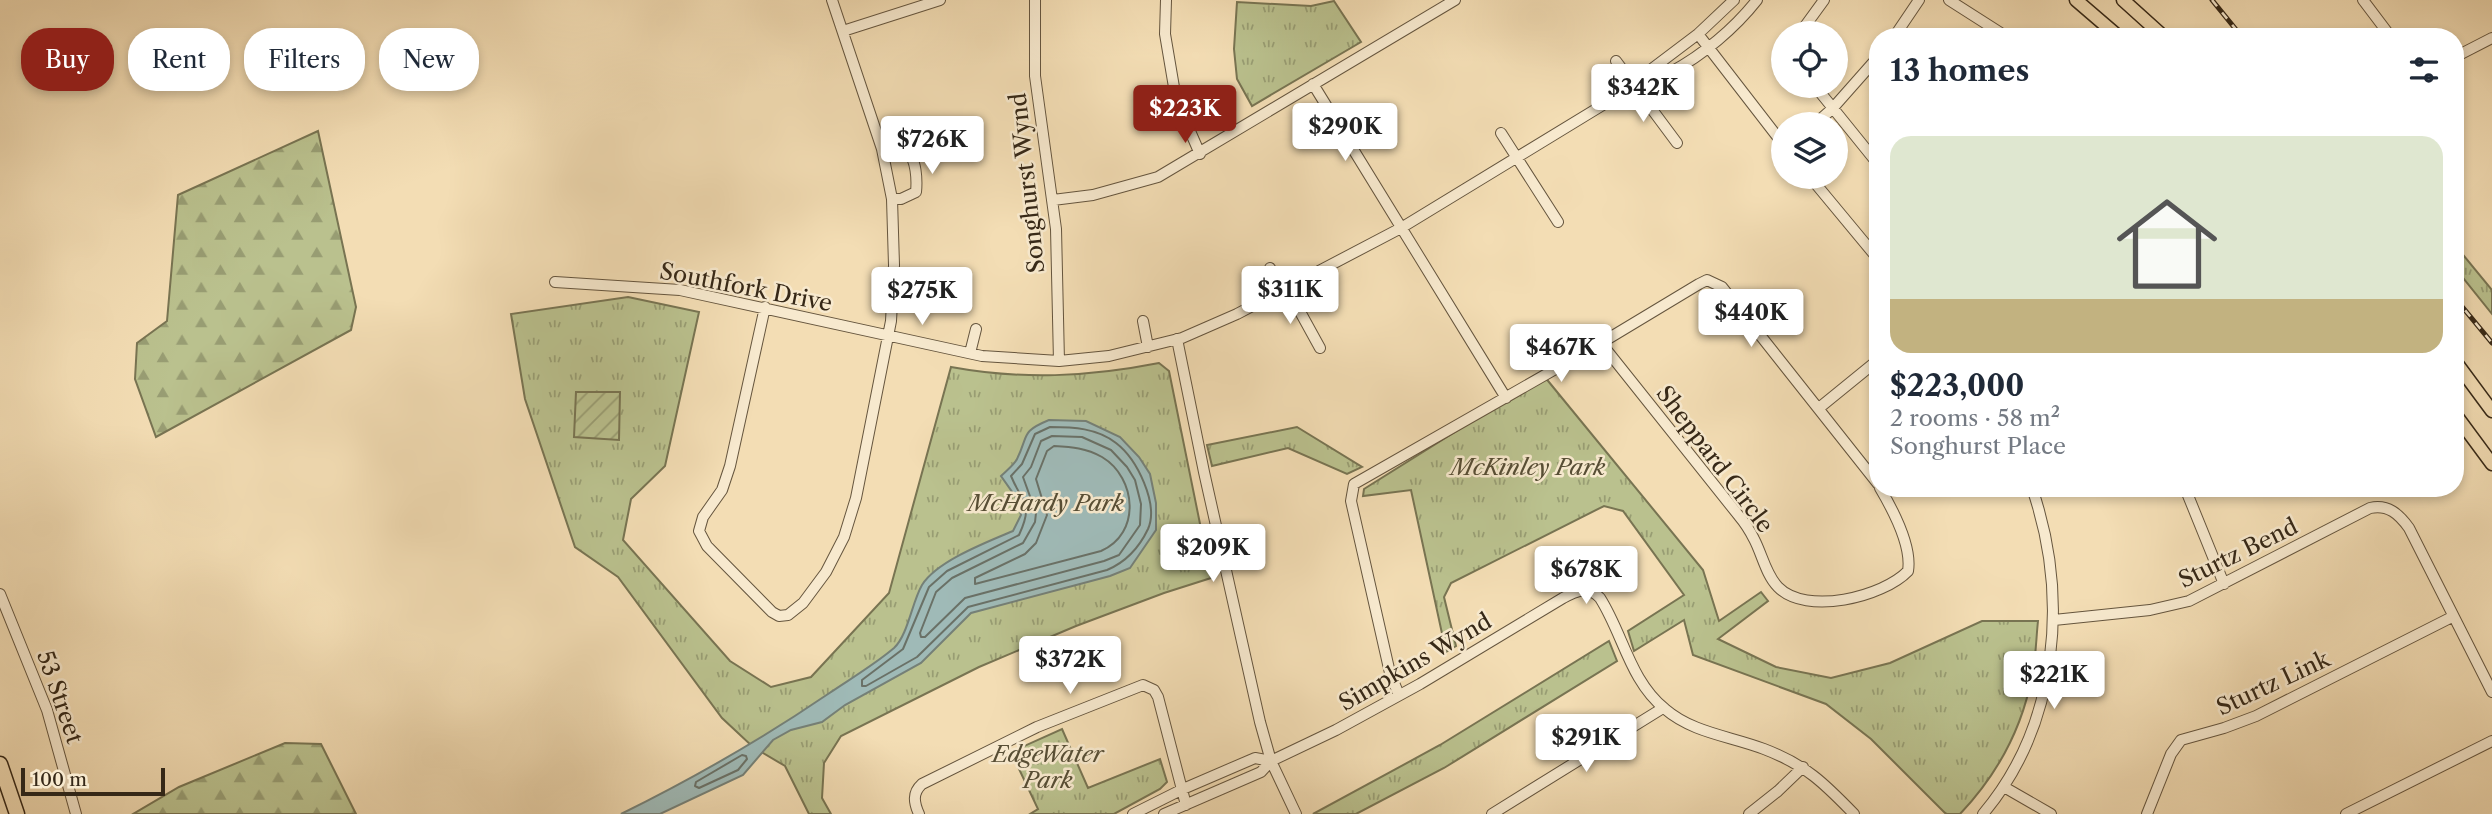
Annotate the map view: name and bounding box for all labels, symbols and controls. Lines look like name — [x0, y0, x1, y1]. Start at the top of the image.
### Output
map controls — [1771, 21, 1848, 189]
button: locate — [1771, 21, 1848, 98]
chip: Buy — [21, 28, 114, 91]
chip: Rent — [128, 28, 230, 91]
chip: Filters — [244, 28, 365, 91]
chip: New — [379, 28, 479, 91]
icon: filters — [2405, 51, 2443, 89]
text: 13 homes — [1890, 52, 2029, 89]
pin: $342K — [1594, 64, 1692, 124]
text: $342K — [1607, 73, 1679, 101]
pin: $223K — [1136, 86, 1234, 145]
street label: Songhurst Wynd — [1004, 91, 1050, 275]
text: $223K — [1149, 94, 1221, 122]
pin: $290K — [1296, 104, 1394, 163]
text: $290K — [1308, 112, 1382, 140]
button: layers — [1771, 112, 1848, 189]
pin: $726K — [883, 116, 981, 176]
text: $726K — [897, 125, 967, 153]
icon: home — [2104, 181, 2230, 307]
street label: Southfork Drive — [657, 257, 835, 317]
pin: $311K — [1241, 266, 1339, 326]
pin: $275K — [873, 268, 971, 327]
text: $311K — [1258, 275, 1322, 303]
text: $275K — [887, 276, 957, 304]
pin: $440K — [1702, 290, 1800, 349]
text: $440K — [1714, 298, 1788, 326]
pin: $467K — [1512, 324, 1610, 384]
text: $467K — [1526, 333, 1596, 361]
text: $223,000 — [1890, 367, 2024, 404]
street label: Sheppard Circle — [1651, 380, 1779, 538]
text: 2 rooms · 58 m² — [1890, 404, 2060, 432]
text: Songhurst Place — [1890, 432, 2066, 460]
park label: McKinley Park — [1448, 453, 1605, 481]
park label: McHardy Park — [965, 489, 1124, 517]
street label: Sturtz Bend — [2174, 512, 2302, 594]
pin: $209K — [1164, 524, 1262, 584]
text: $209K — [1176, 533, 1250, 561]
pin: $678K — [1537, 546, 1635, 606]
text: $678K — [1551, 555, 1621, 583]
street label: Simpkins Wynd — [1334, 607, 1496, 717]
pin: $372K — [1021, 636, 1119, 696]
street label: Sturtz Link — [2212, 644, 2336, 721]
text: $372K — [1035, 645, 1105, 673]
street label: 53 Street — [31, 647, 89, 747]
pin: $221K — [2005, 652, 2103, 711]
text: $221K — [2020, 660, 2088, 688]
pin: $291K — [1537, 714, 1635, 774]
text: $291K — [1552, 723, 1620, 751]
park label: EdgeWater Park — [990, 740, 1105, 794]
scale bar — [21, 765, 164, 797]
text: 100 m — [32, 768, 87, 791]

